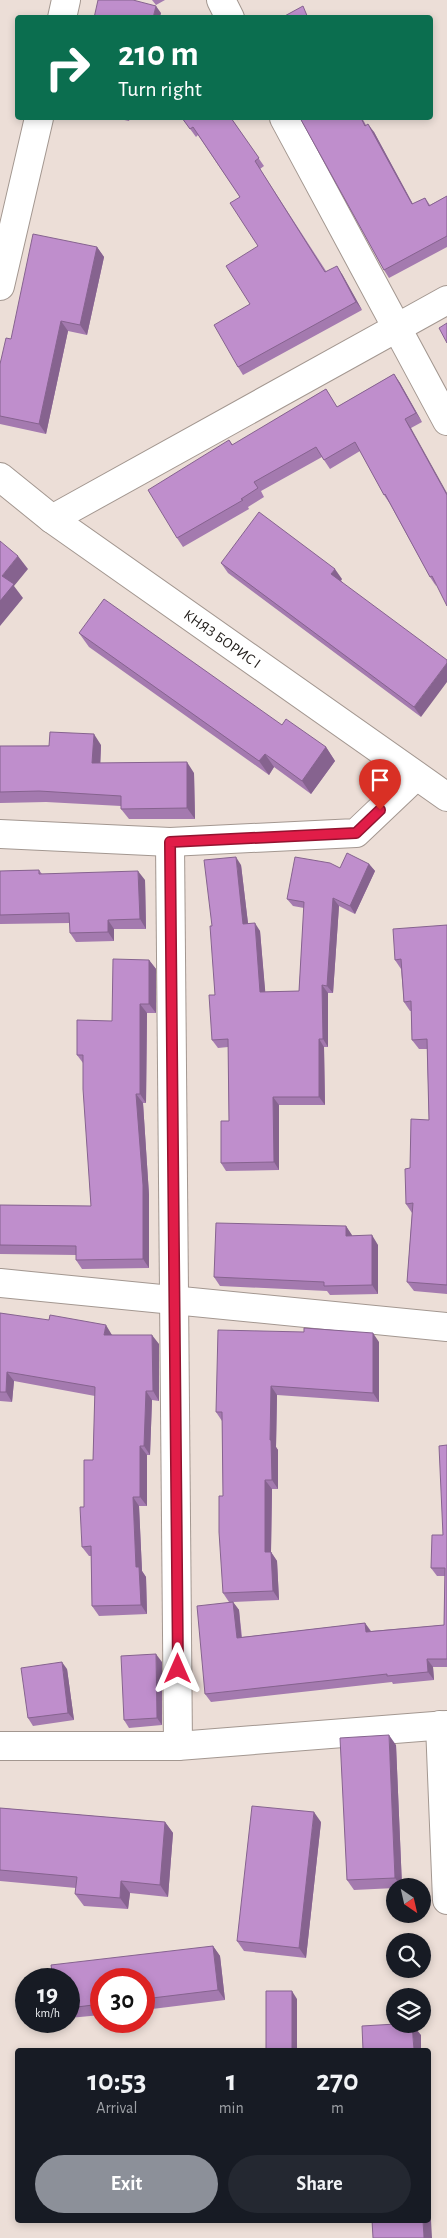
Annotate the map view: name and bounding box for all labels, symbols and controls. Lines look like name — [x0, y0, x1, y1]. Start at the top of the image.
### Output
icon: right — [35, 35, 100, 100]
text: 210 m — [118, 37, 199, 72]
text: Turn right — [118, 78, 202, 100]
street label: КНЯЗ БОРИС I — [181, 607, 263, 671]
pin — [359, 759, 401, 810]
icon: arrive — [366, 766, 394, 794]
position arrow — [151, 1642, 203, 1694]
north arrow — [386, 1878, 431, 1922]
map controls — [386, 1878, 431, 2033]
button: search — [386, 1933, 431, 1978]
speed limit sign: 30 — [90, 1968, 155, 2033]
text: 19 — [37, 1982, 58, 2007]
button: layers — [386, 1988, 431, 2033]
text: km/h — [35, 2007, 60, 2019]
text: 10:53 — [87, 2066, 146, 2096]
text: 1 — [226, 2066, 237, 2096]
text: 270 — [316, 2066, 359, 2096]
text: Arrival — [96, 2100, 137, 2116]
text: min — [219, 2100, 244, 2116]
text: m — [331, 2100, 344, 2116]
button: Exit — [35, 2155, 218, 2213]
button: Share — [228, 2155, 411, 2213]

